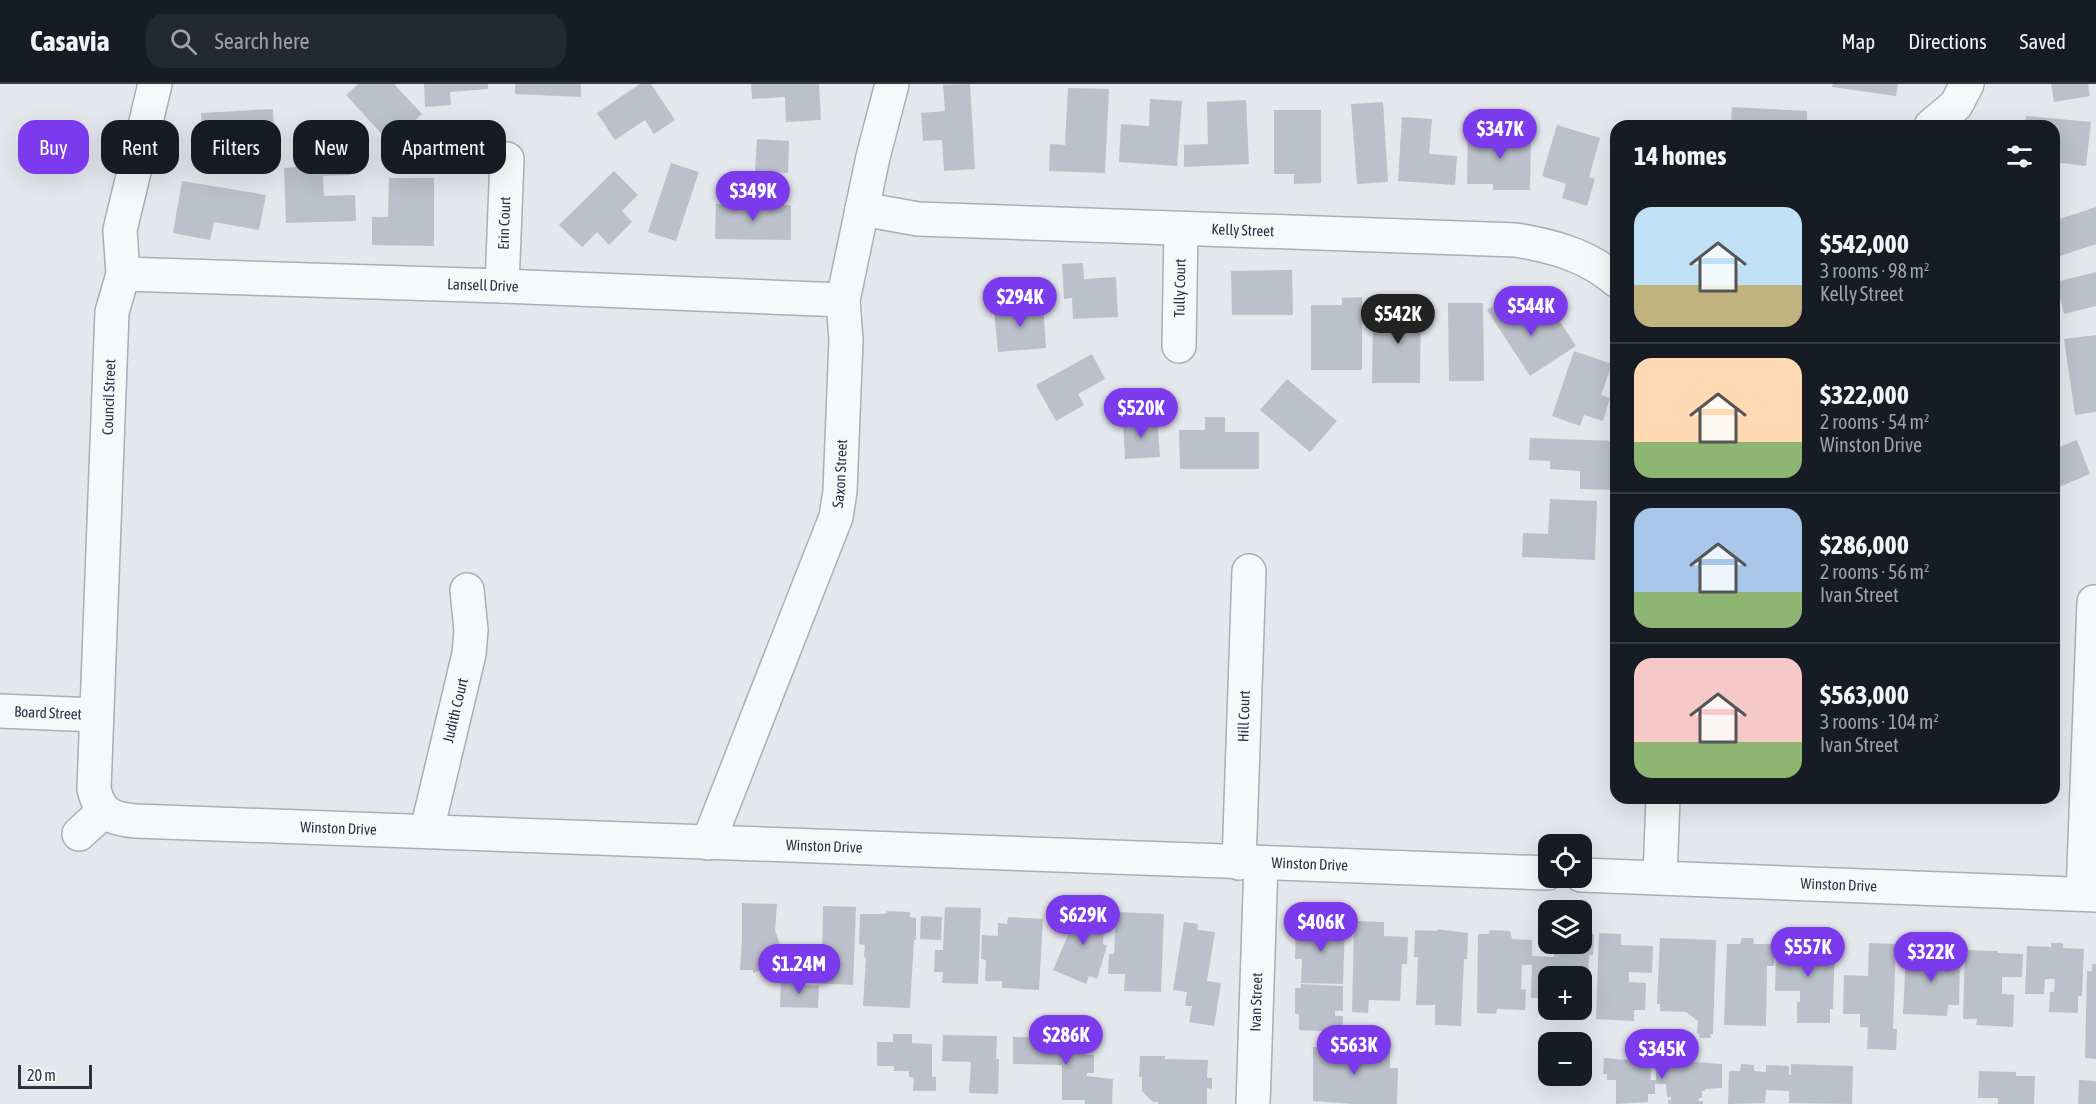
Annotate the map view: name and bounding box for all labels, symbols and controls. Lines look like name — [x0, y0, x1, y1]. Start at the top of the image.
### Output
search box — [146, 14, 566, 68]
text: Casavia — [30, 25, 110, 57]
icon: search — [167, 25, 200, 58]
text: Search here — [215, 28, 309, 54]
text: Map — [1841, 29, 1875, 53]
text: Directions — [1908, 29, 1987, 53]
text: Saved — [2020, 29, 2066, 53]
pin: $347K — [1458, 109, 1542, 160]
text: $347K — [1477, 117, 1523, 140]
chip: Buy — [18, 120, 89, 174]
chip: Rent — [101, 120, 179, 174]
chip: Filters — [191, 120, 281, 174]
chip: New — [293, 120, 369, 174]
chip: Apartment — [381, 120, 506, 174]
icon: filters — [2003, 140, 2036, 173]
text: 14 homes — [1634, 141, 1727, 171]
pin: $349K — [711, 171, 795, 222]
text: $349K — [730, 179, 776, 202]
street label: Erin Court — [494, 196, 514, 250]
street label: Kelly Street — [1211, 220, 1275, 240]
text: $542,000 — [1820, 229, 1909, 259]
icon: home — [1682, 231, 1754, 303]
street label: Tully Court — [1170, 258, 1188, 318]
text: 3 rooms · 98 m² — [1820, 259, 1930, 282]
street label: Lansell Drive — [447, 275, 519, 295]
pin: $294K — [978, 277, 1062, 328]
text: Kelly Street — [1820, 282, 1904, 305]
text: $294K — [997, 285, 1043, 308]
pin: $544K — [1489, 286, 1573, 337]
pin: $542K — [1356, 294, 1440, 345]
text: $544K — [1508, 294, 1554, 317]
text: $542K — [1375, 302, 1421, 325]
street label: Council Street — [99, 359, 118, 435]
text: $322,000 — [1820, 380, 1909, 410]
icon: home — [1682, 382, 1754, 454]
pin: $520K — [1099, 388, 1183, 439]
text: $520K — [1118, 396, 1164, 419]
text: 2 rooms · 54 m² — [1820, 410, 1930, 433]
text: Winston Drive — [1820, 433, 1922, 456]
street label: Saxon Street — [829, 439, 850, 509]
text: $286,000 — [1820, 530, 1909, 560]
icon: home — [1682, 532, 1754, 604]
text: 2 rooms · 56 m² — [1820, 560, 1930, 583]
text: Ivan Street — [1820, 583, 1899, 606]
street label: Judith Court — [439, 676, 471, 744]
text: $563,000 — [1820, 680, 1909, 710]
icon: home — [1682, 682, 1754, 754]
street label: Hill Court — [1234, 690, 1253, 742]
street label: Board Street — [14, 703, 82, 722]
text: 3 rooms · 104 m² — [1820, 710, 1939, 733]
text: Ivan Street — [1820, 733, 1899, 756]
street label: Winston Drive — [300, 818, 377, 838]
map controls — [1538, 834, 1592, 1086]
button: locate — [1538, 834, 1592, 888]
street label: Winston Drive — [786, 836, 863, 856]
street label: Winston Drive — [1271, 854, 1349, 874]
street label: Winston Drive — [1800, 875, 1878, 895]
pin: $629K — [1041, 895, 1125, 946]
button: layers — [1538, 900, 1592, 954]
pin: $406K — [1279, 902, 1363, 953]
text: $629K — [1060, 903, 1106, 926]
text: $406K — [1298, 910, 1344, 933]
pin: $557K — [1766, 927, 1850, 978]
pin: $322K — [1889, 932, 1973, 983]
text: $557K — [1785, 935, 1831, 958]
text: $322K — [1908, 940, 1954, 963]
pin: $1.24M — [750, 944, 848, 995]
text: $1.24M — [772, 952, 826, 975]
button: + — [1538, 966, 1592, 1020]
street label: Ivan Street — [1246, 972, 1265, 1032]
pin: $286K — [1024, 1015, 1108, 1066]
text: $286K — [1043, 1023, 1089, 1046]
pin: $563K — [1312, 1025, 1396, 1076]
pin: $345K — [1620, 1029, 1704, 1080]
button: − — [1538, 1032, 1592, 1086]
text: $563K — [1331, 1033, 1377, 1056]
text: $345K — [1639, 1037, 1685, 1060]
scale bar — [18, 1062, 92, 1090]
text: 20 m — [27, 1066, 56, 1084]

